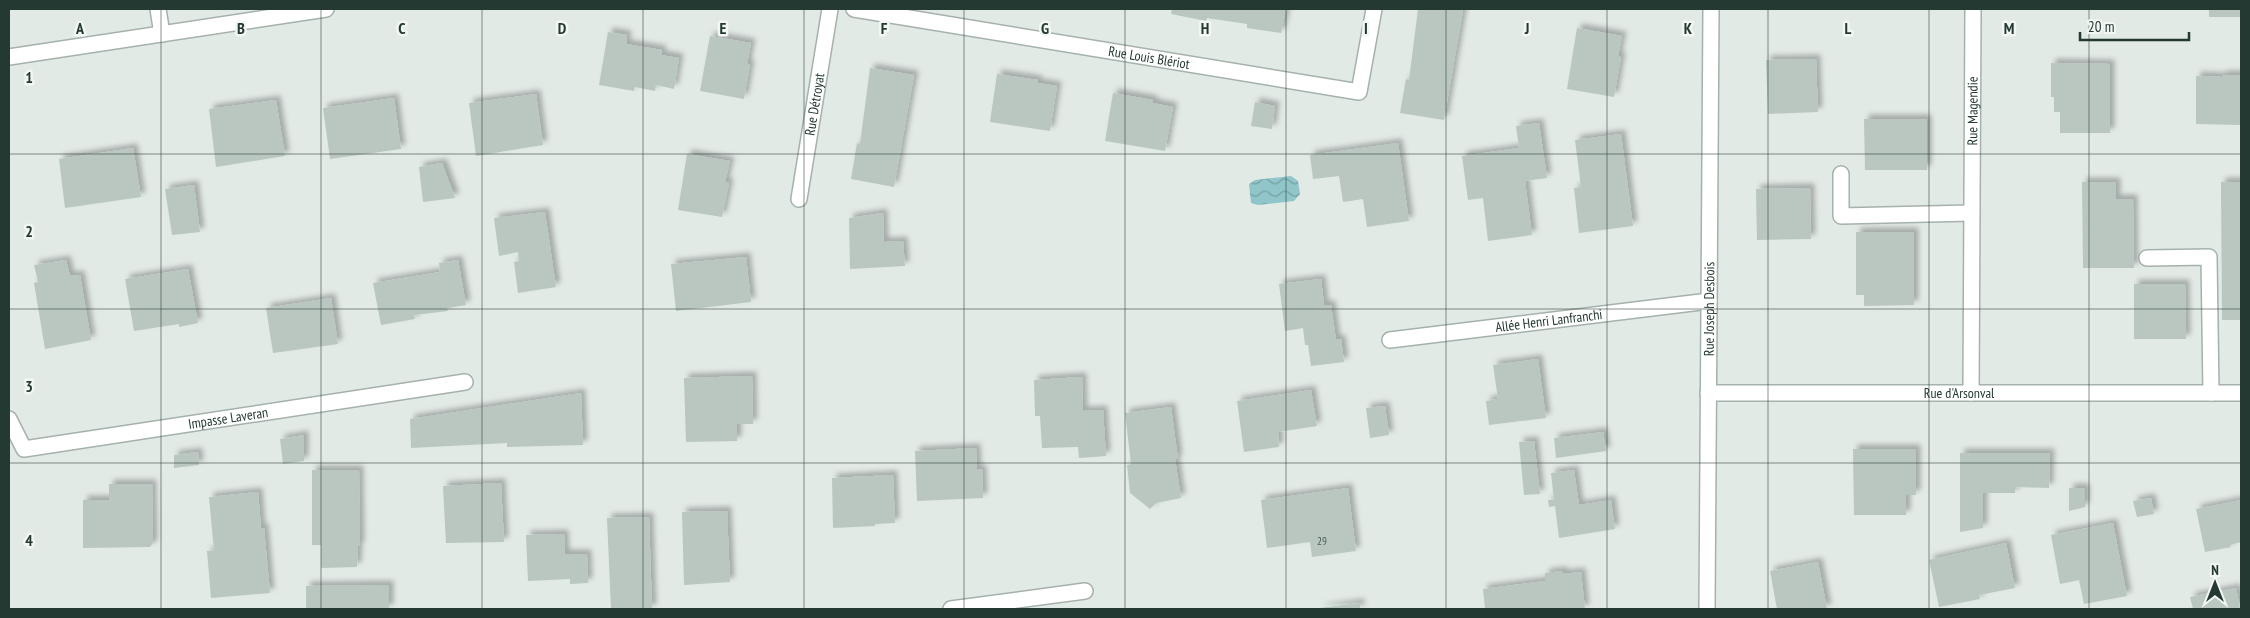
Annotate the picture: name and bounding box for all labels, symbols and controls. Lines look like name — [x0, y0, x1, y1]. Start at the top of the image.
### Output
scale bar — [2080, 10, 2189, 42]
text: 20 m — [2088, 17, 2114, 36]
text: A — [75, 18, 85, 38]
text: B — [237, 18, 245, 38]
text: C — [398, 18, 406, 38]
text: D — [558, 18, 567, 38]
text: E — [720, 18, 727, 38]
text: F — [881, 18, 888, 38]
text: G — [1041, 18, 1049, 38]
text: H — [1201, 18, 1209, 38]
text: I — [1364, 18, 1368, 38]
text: J — [1524, 18, 1529, 38]
text: K — [1684, 18, 1693, 38]
text: L — [1845, 18, 1852, 38]
text: M — [2004, 18, 2014, 38]
street label: Rue Louis Blériot — [1107, 42, 1191, 73]
text: 1 — [25, 67, 33, 87]
street label: Rue Détroyat — [800, 72, 828, 137]
street label: Rue Magendie — [1963, 76, 1982, 146]
text: 2 — [25, 221, 33, 241]
street label: Rue Joseph Desbois — [1700, 261, 1718, 356]
street label: Allée Henri Lanfranchi — [1494, 305, 1603, 336]
text: 3 — [25, 376, 33, 396]
street label: Rue d'Arsonval — [1924, 384, 1995, 402]
street label: Impasse Laveran — [187, 403, 269, 433]
text: 4 — [25, 530, 33, 550]
house number: 29 — [1317, 534, 1327, 548]
north arrow — [2190, 558, 2240, 608]
text: N — [2211, 561, 2219, 579]

